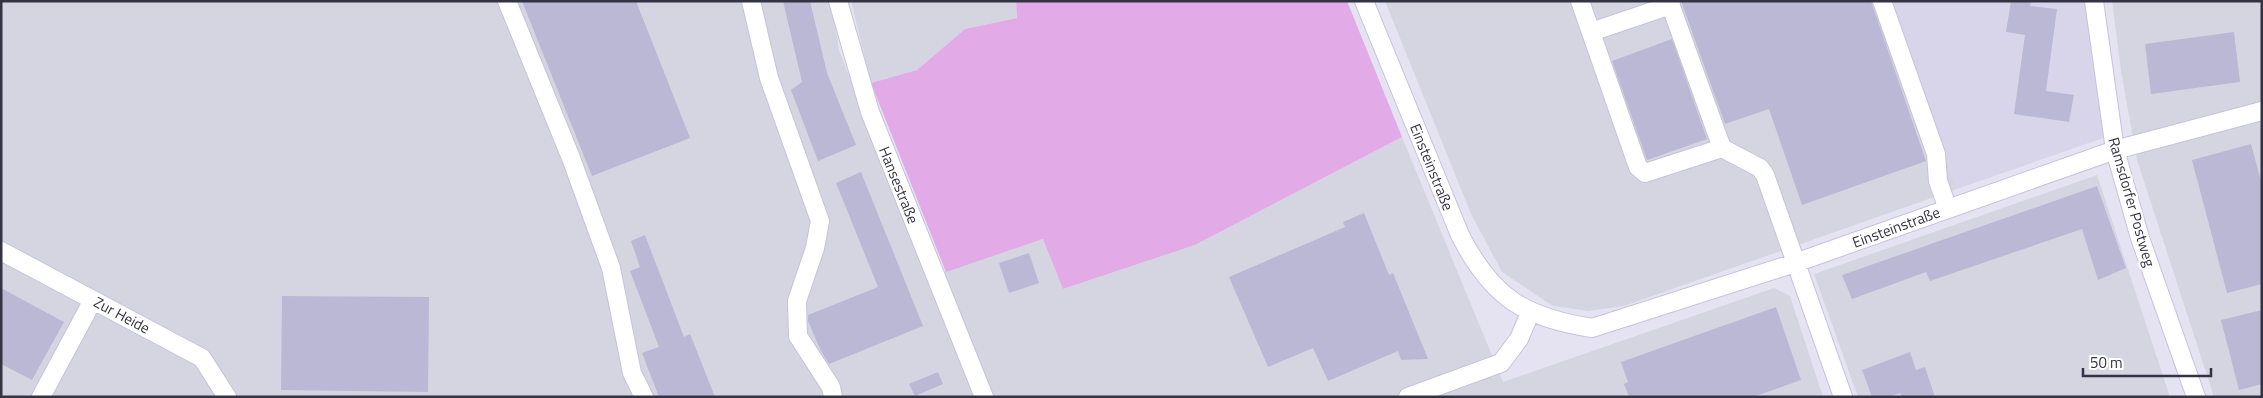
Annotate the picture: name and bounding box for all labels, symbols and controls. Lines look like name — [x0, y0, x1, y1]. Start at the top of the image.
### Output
street label: Einsteinstraße — [1404, 120, 1460, 214]
street label: Ramsdorfer Postweg — [2102, 134, 2162, 270]
street label: Hansestraße — [873, 143, 925, 227]
street label: Einsteinstraße — [1849, 200, 1943, 254]
street label: Zur Heide — [90, 291, 154, 339]
scale bar — [2083, 346, 2210, 378]
text: 50 m — [2090, 351, 2123, 374]

